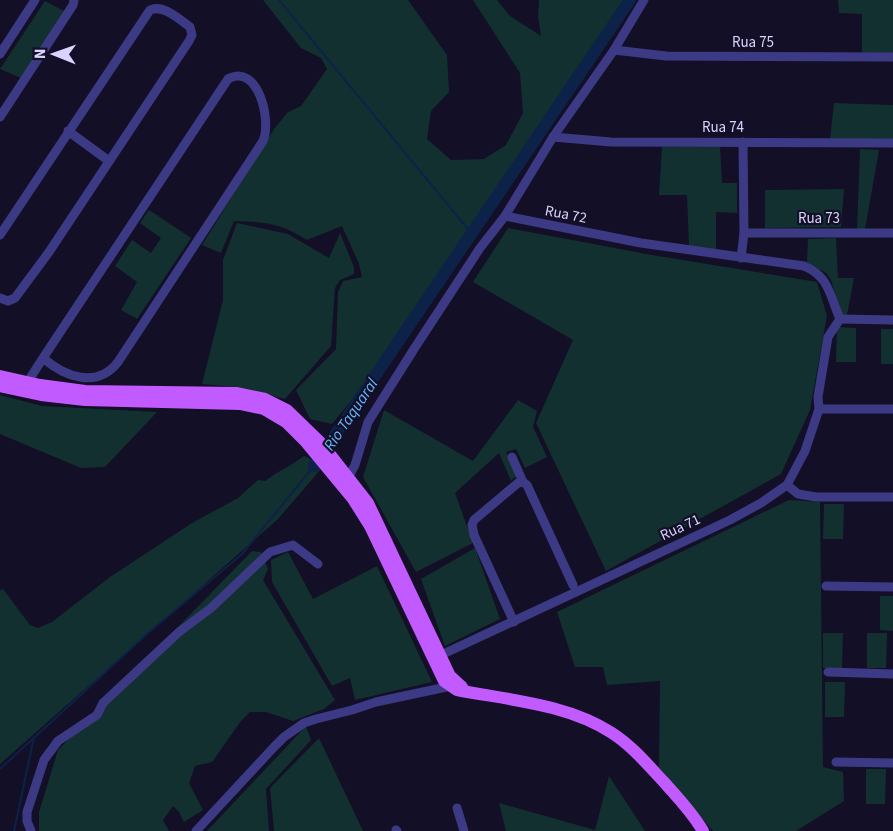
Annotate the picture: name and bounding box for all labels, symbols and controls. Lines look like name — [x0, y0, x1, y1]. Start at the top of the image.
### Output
north arrow — [24, 24, 84, 84]
street label: Rua 75 — [732, 32, 774, 53]
text: N — [29, 48, 51, 59]
street label: Rua 74 — [702, 117, 745, 138]
street label: Rua 72 — [543, 200, 589, 229]
street label: Rua 73 — [798, 208, 840, 229]
water label: Rio Taquaral — [319, 374, 383, 455]
street label: Rua 71 — [657, 509, 704, 546]

